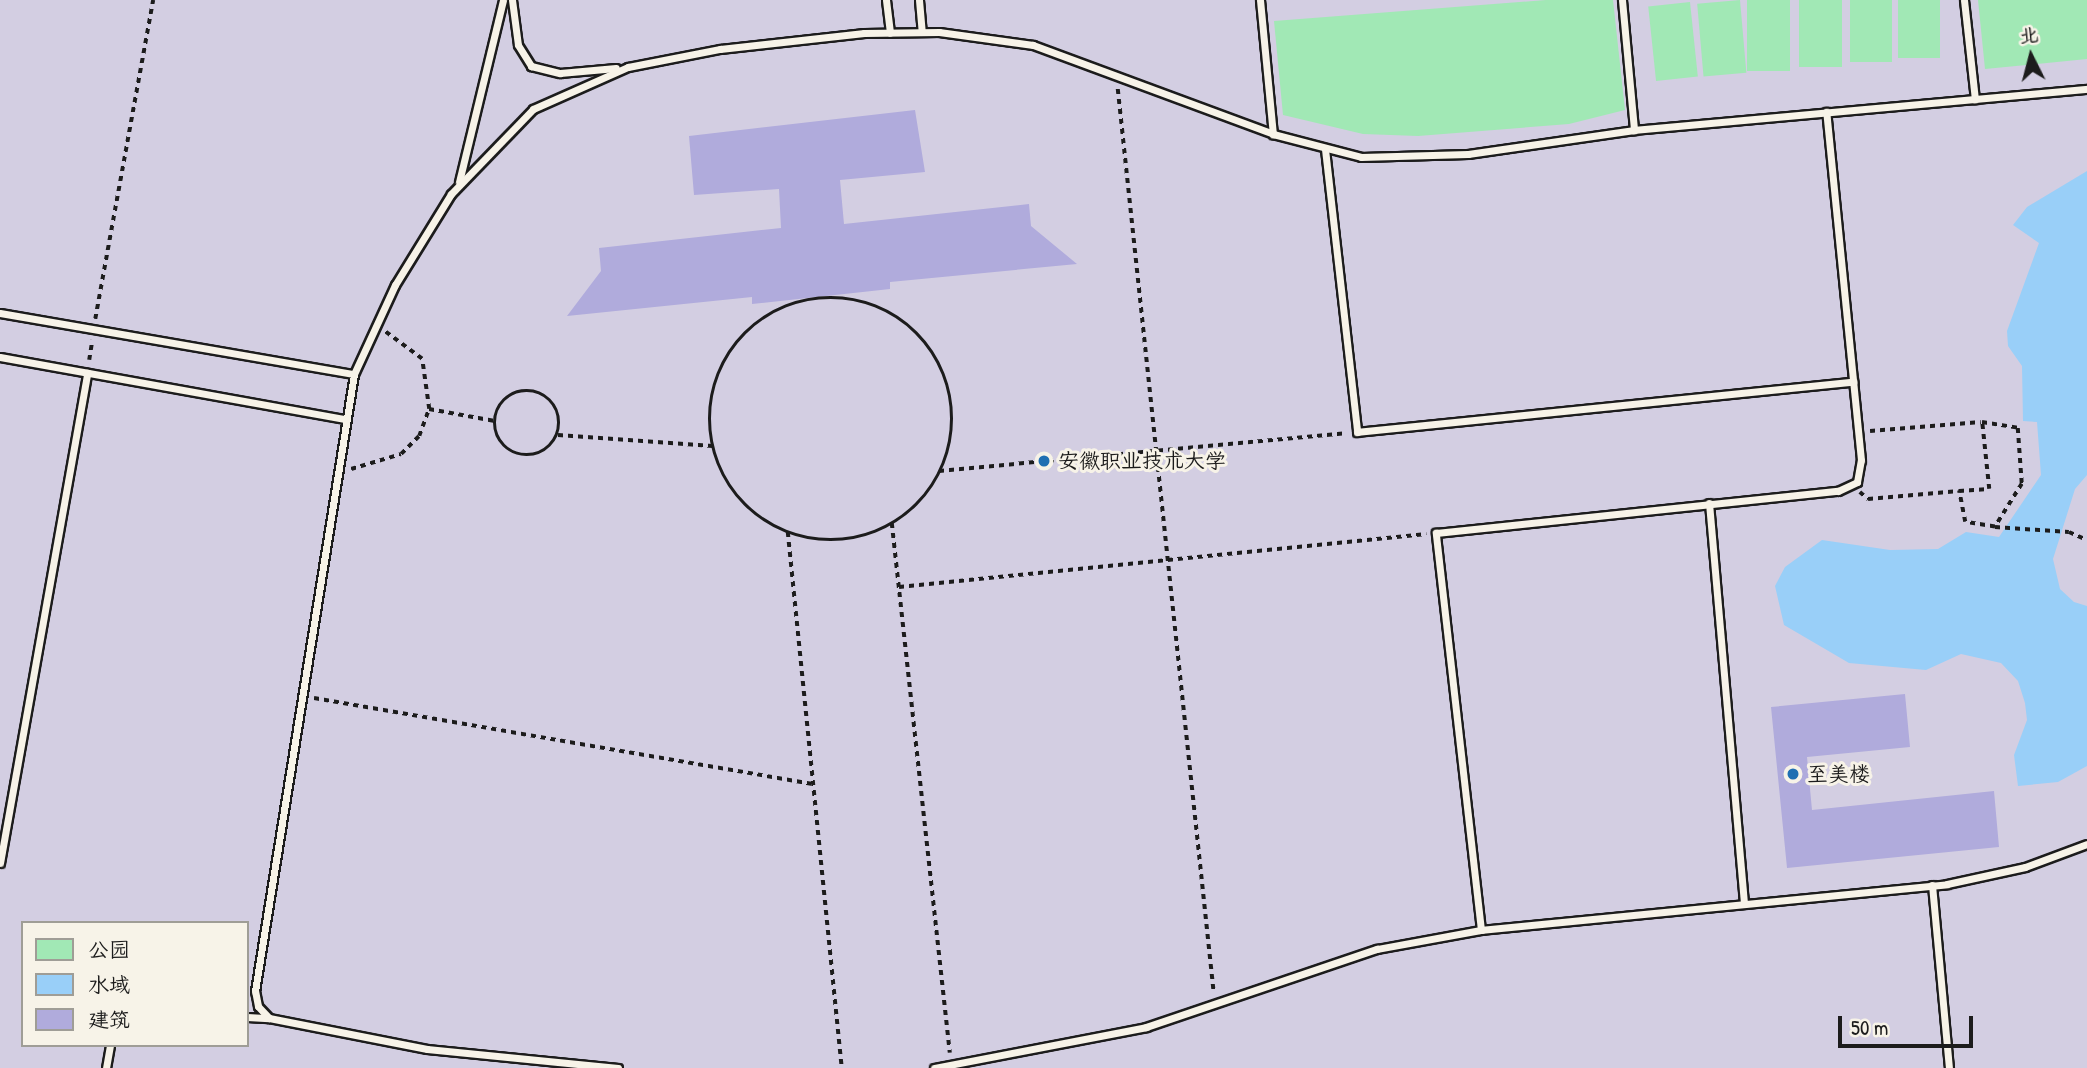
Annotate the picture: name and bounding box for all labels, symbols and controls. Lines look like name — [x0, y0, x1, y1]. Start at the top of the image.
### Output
north arrow — [1996, 21, 2066, 91]
text: 北 — [2018, 21, 2040, 49]
place label: 安徽职业技术大学 — [1058, 448, 1226, 474]
marker: 安徽职业技术大学 — [1036, 453, 1052, 469]
place label: 至美楼 — [1807, 761, 1870, 787]
marker: 至美楼 — [1785, 766, 1801, 782]
legend — [21, 921, 248, 1047]
text: 公园 — [88, 935, 130, 964]
text: 水域 — [88, 970, 130, 999]
scale bar — [1842, 1002, 1977, 1046]
text: 建筑 — [88, 1005, 130, 1034]
text: 50 m — [1851, 1013, 1888, 1042]

